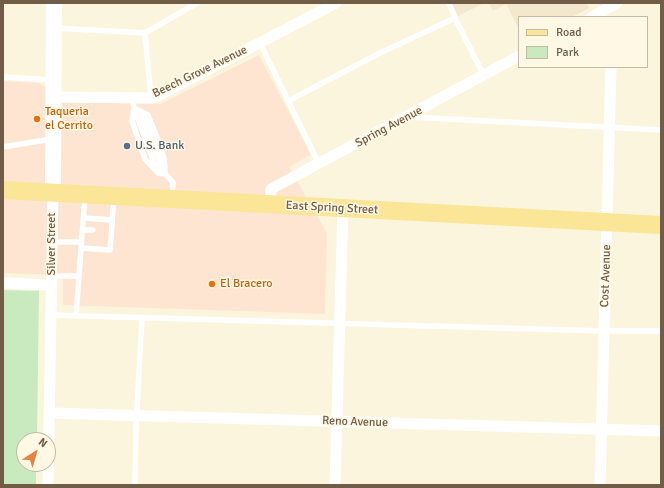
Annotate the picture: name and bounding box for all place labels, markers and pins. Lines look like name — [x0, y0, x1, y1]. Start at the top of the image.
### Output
place label: Taqueria el Cerrito — [45, 105, 93, 133]
marker: Taqueria el Cerrito — [32, 114, 42, 124]
place label: U.S. Bank — [135, 139, 184, 153]
marker: U.S. Bank — [122, 141, 132, 151]
place label: El Bracero — [220, 277, 272, 291]
marker: El Bracero — [207, 279, 217, 289]

